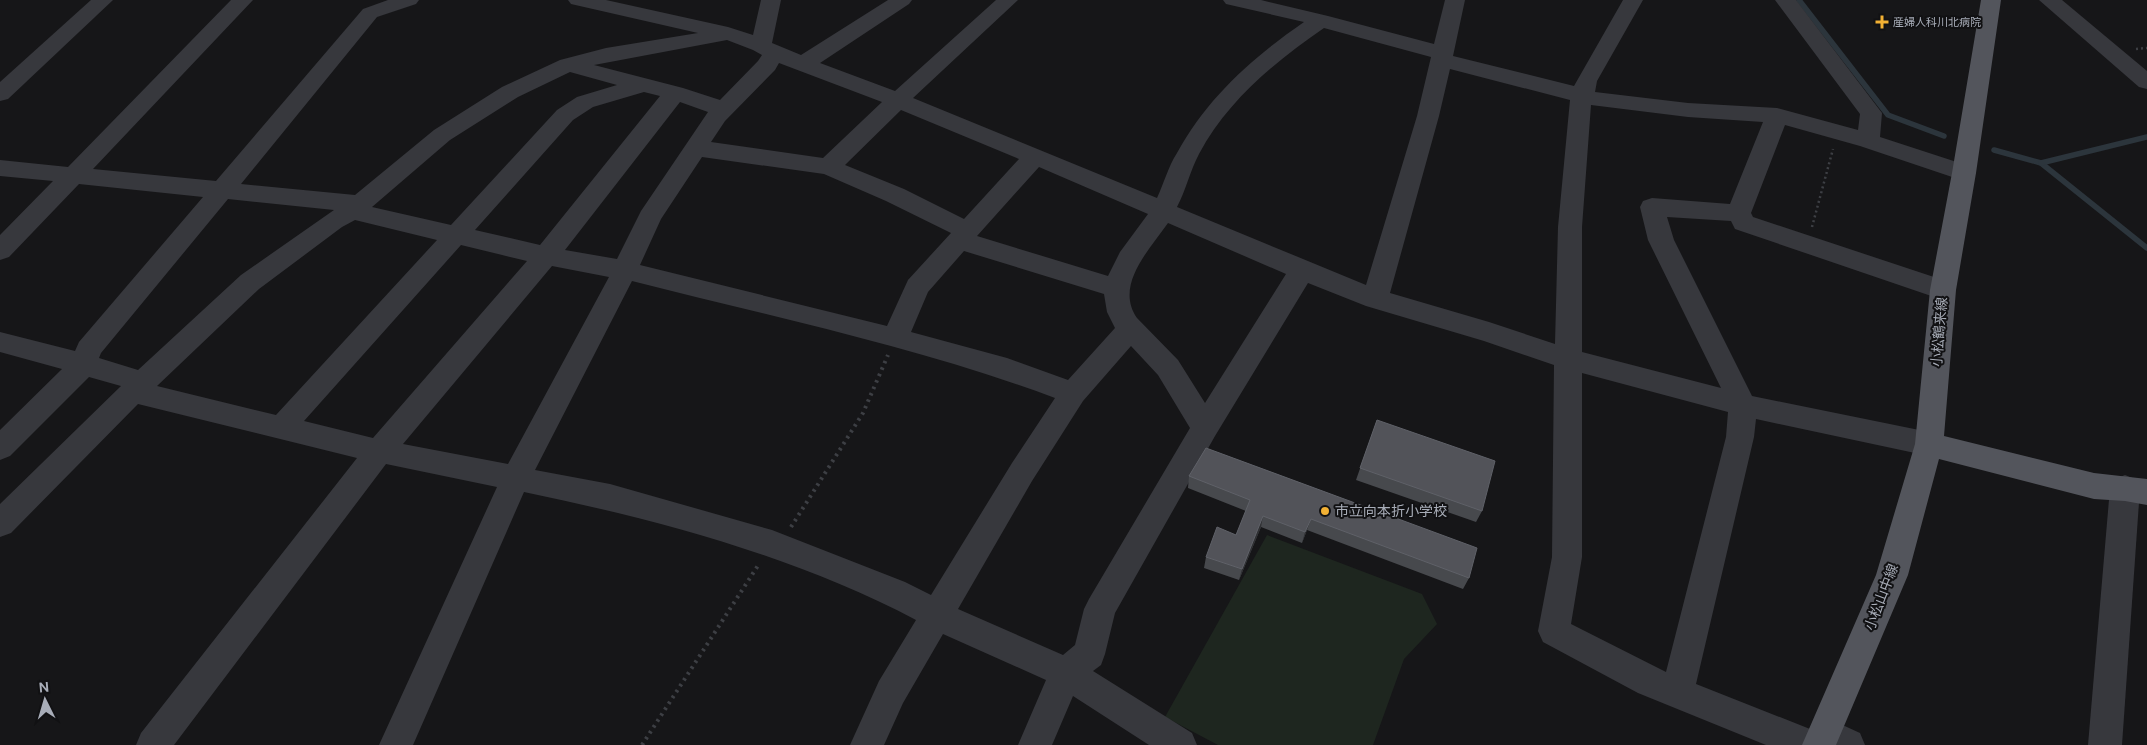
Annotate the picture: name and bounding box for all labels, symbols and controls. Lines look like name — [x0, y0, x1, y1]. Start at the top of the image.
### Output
marker: 産婦人科川北病院 — [1875, 15, 1889, 29]
place label: 産婦人科川北病院 — [1893, 15, 1981, 29]
street label: 小松鶴来線 — [1927, 296, 1951, 368]
place label: 市立向本折小学校 — [1335, 502, 1447, 520]
marker: 市立向本折小学校 — [1319, 505, 1331, 517]
street label: 小松山中線 — [1860, 561, 1902, 633]
north arrow — [20, 675, 70, 725]
text: N — [38, 678, 50, 696]

